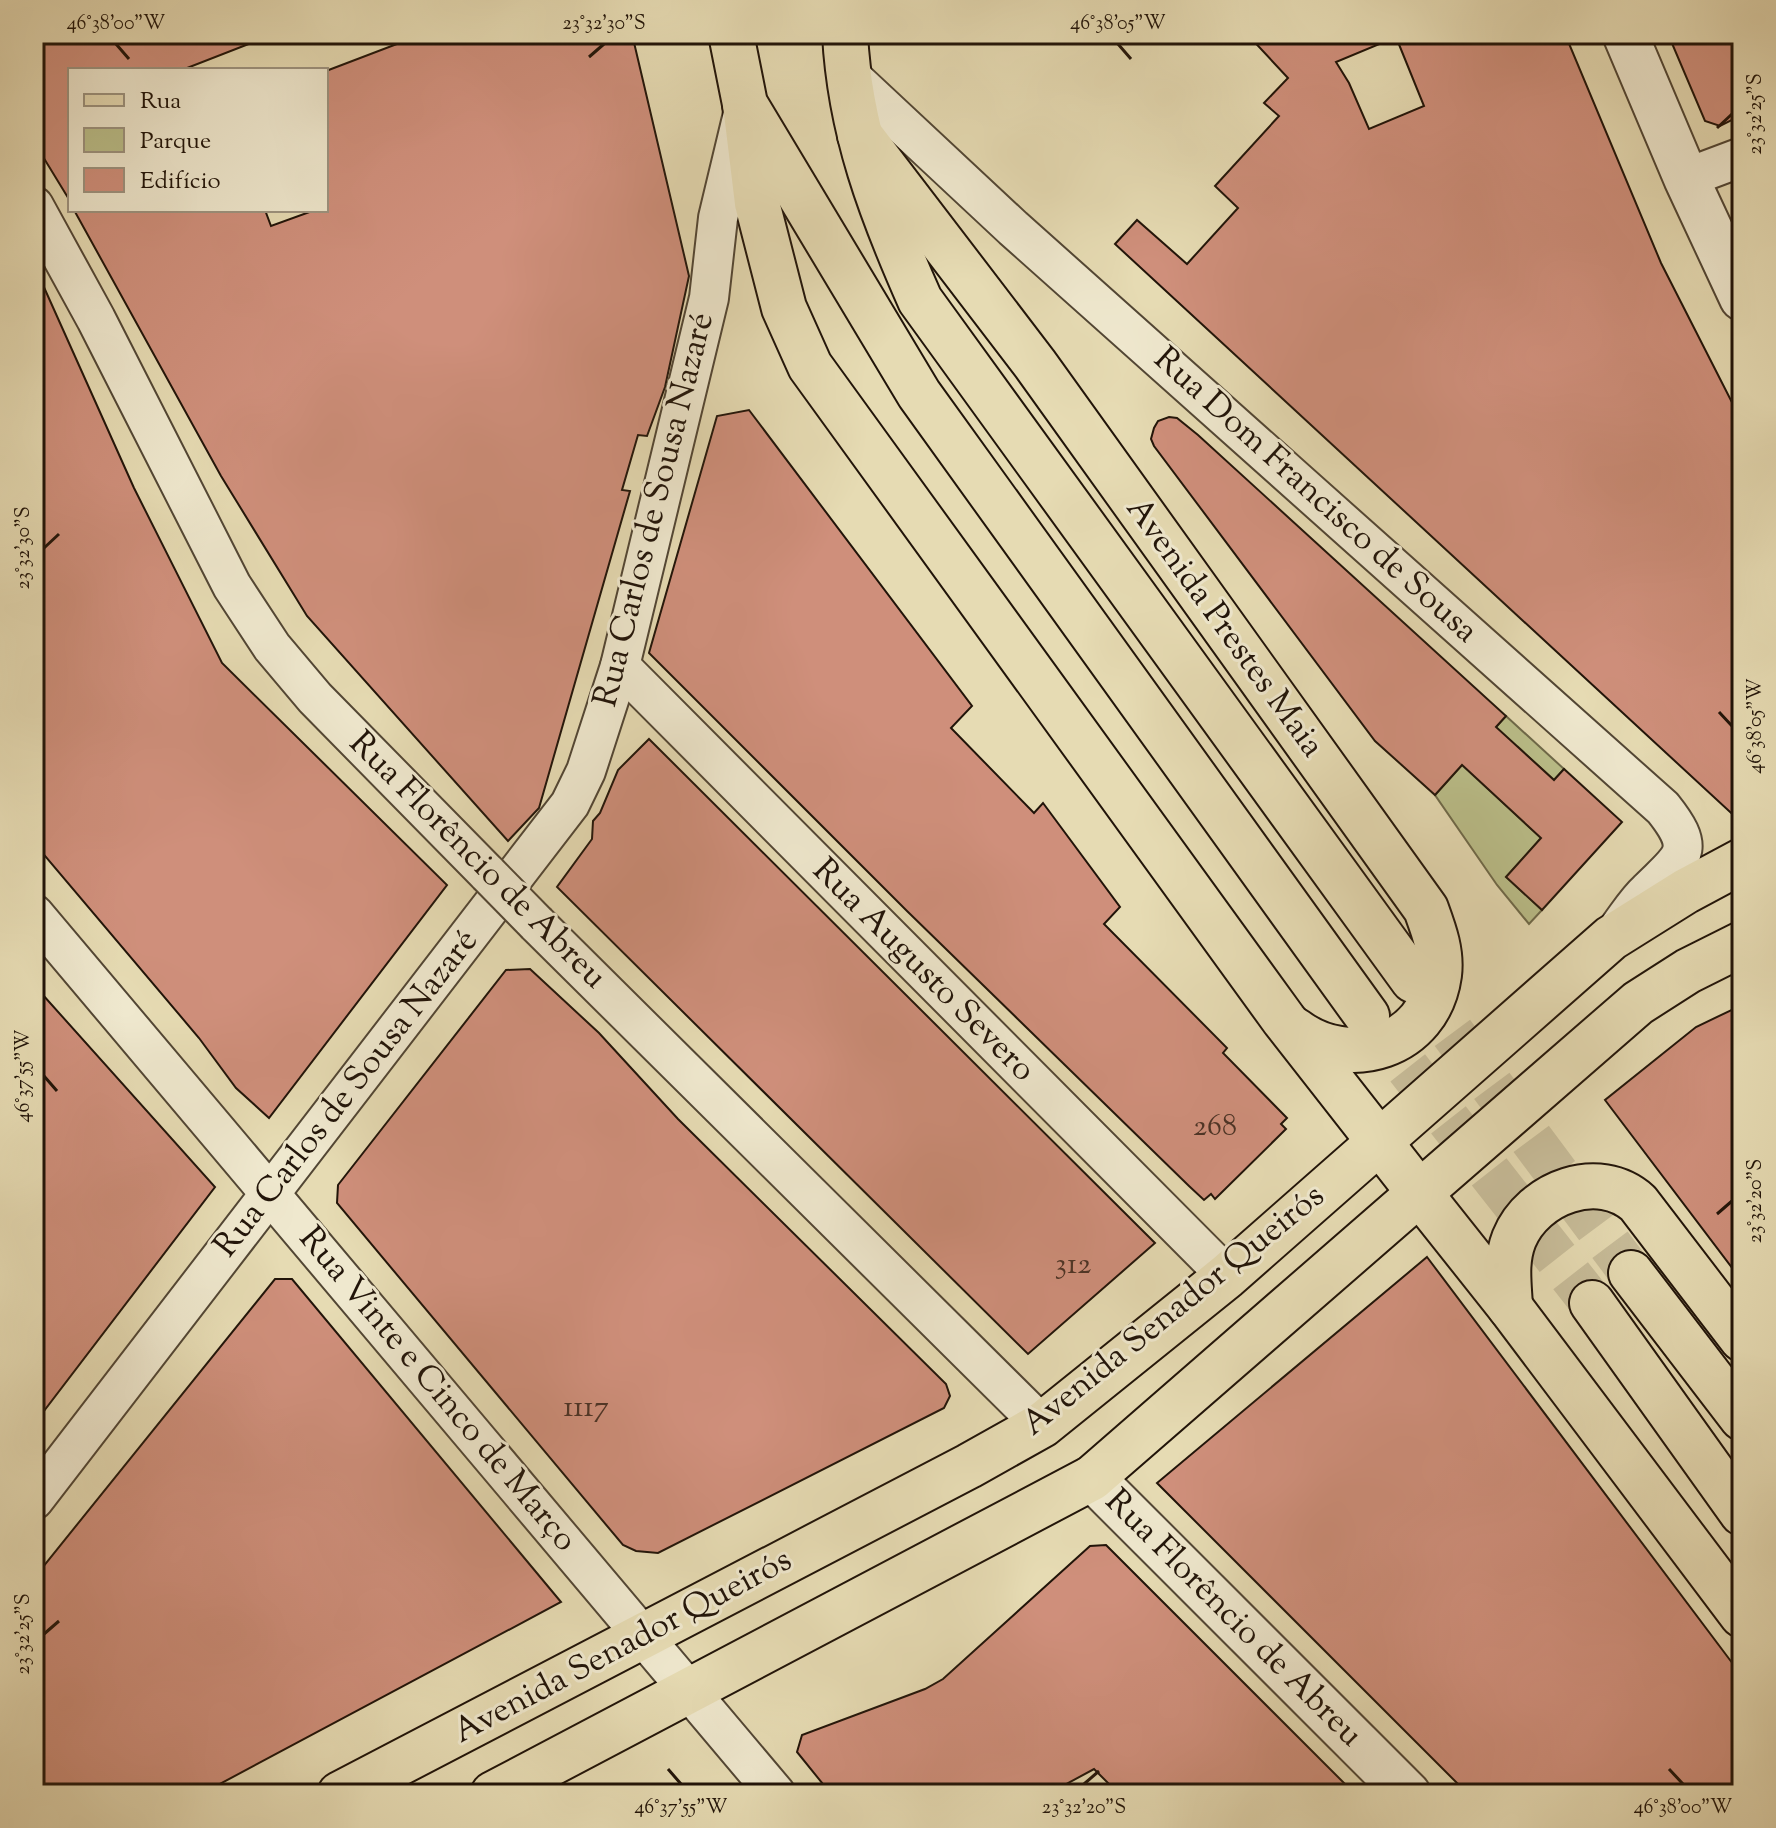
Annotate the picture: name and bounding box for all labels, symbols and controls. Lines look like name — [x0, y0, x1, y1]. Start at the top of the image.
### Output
text: 46°38'00"W — [67, 10, 165, 39]
text: 23°32'30"S — [562, 10, 646, 39]
text: 46°38'05"W — [1070, 10, 1166, 39]
legend — [68, 68, 328, 212]
text: 23°32'25"S — [1742, 73, 1771, 155]
text: Rua — [140, 85, 181, 119]
text: Parque — [140, 125, 211, 159]
text: Edifício — [140, 165, 221, 199]
street label: Rua Carlos de Sousa Nazaré — [582, 308, 728, 712]
street label: Rua Dom Francisco de Sousa — [1142, 336, 1488, 656]
street label: Avenida Prestes Maia — [1113, 488, 1335, 768]
text: 23°32'30"S — [10, 506, 39, 590]
text: 46°38'05"W — [1742, 678, 1771, 774]
street label: Rua Florêncio de Abreu — [337, 721, 617, 1001]
street label: Rua Augusto Severo — [800, 848, 1046, 1094]
street label: Rua Carlos de Sousa Nazaré — [203, 919, 491, 1269]
text: 46°37'55"W — [10, 1029, 39, 1123]
house number: 268 — [1193, 1106, 1237, 1149]
text: 23°32'20"S — [1742, 1159, 1771, 1243]
street label: Avenida Senador Queirós — [1012, 1173, 1336, 1449]
street label: Rua Vinte e Cinco de Março — [286, 1217, 588, 1563]
house number: 312 — [1055, 1244, 1091, 1287]
house number: 1117 — [563, 1387, 609, 1430]
street label: Rua Florêncio de Abreu — [1093, 1479, 1373, 1759]
street label: Avenida Senador Queirós — [445, 1537, 801, 1757]
text: 23°32'25"S — [10, 1593, 39, 1675]
text: 46°37'55"W — [634, 1794, 728, 1823]
text: 23°32'20"S — [1042, 1794, 1126, 1823]
text: 46°38'00"W — [1634, 1794, 1732, 1823]

